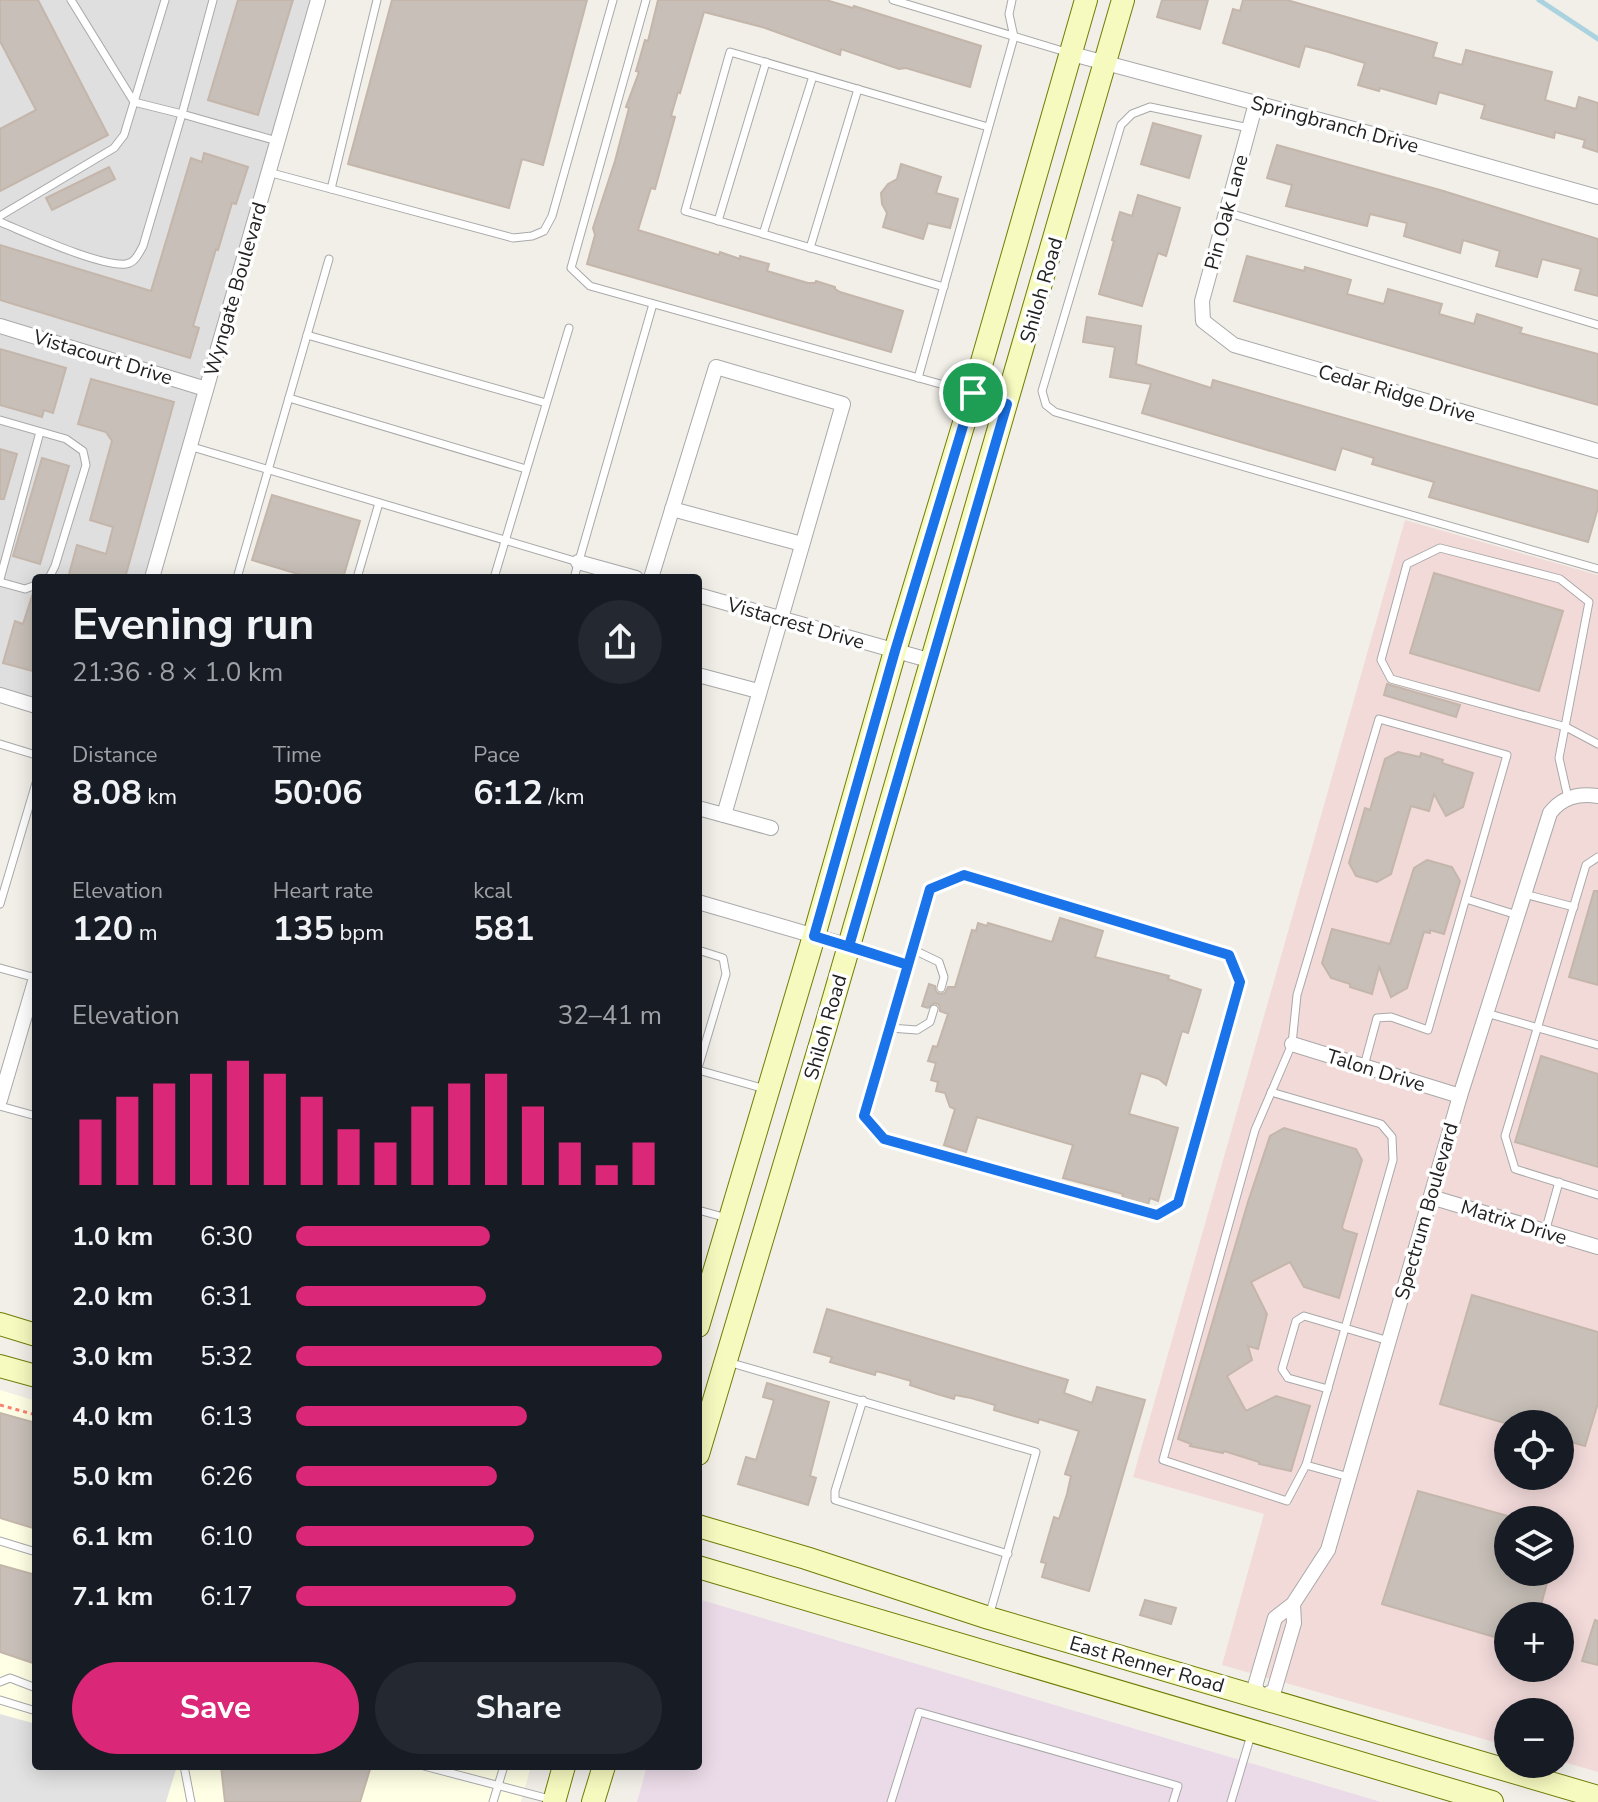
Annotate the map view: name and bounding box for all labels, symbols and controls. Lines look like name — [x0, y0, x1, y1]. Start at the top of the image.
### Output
street label: Springbranch Drive — [1248, 89, 1422, 160]
street label: Pin Oak Lane — [1198, 151, 1255, 273]
street label: Wyngate Boulevard — [198, 199, 273, 379]
street label: Shiloh Road — [1014, 234, 1069, 346]
street label: Vistacourt Drive — [29, 323, 176, 391]
street label: Cedar Ridge Drive — [1315, 358, 1479, 429]
pin — [939, 359, 1007, 427]
icon: arrive — [951, 371, 995, 415]
street label: Vistacrest Drive — [723, 591, 868, 656]
text: Evening run — [72, 595, 314, 655]
button: share — [578, 600, 662, 684]
text: 21:36 · 8 × 1.0 km — [72, 655, 283, 690]
text: Distance — [72, 740, 157, 770]
text: Time — [273, 740, 322, 770]
text: Pace — [473, 740, 520, 770]
text: 8.08 — [72, 770, 142, 816]
text: 50:06 — [273, 770, 363, 816]
text: 6:12 — [473, 770, 543, 816]
text: km — [142, 782, 177, 812]
text: /km — [543, 782, 585, 812]
text: Elevation — [72, 876, 163, 906]
text: Heart rate — [273, 876, 373, 906]
text: kcal — [473, 876, 512, 906]
text: 120 — [72, 906, 133, 952]
text: 135 — [273, 906, 334, 952]
text: 581 — [473, 906, 535, 952]
text: m — [133, 918, 158, 948]
text: bpm — [334, 918, 384, 948]
street label: Shiloh Road — [798, 971, 853, 1083]
text: Elevation — [72, 998, 180, 1033]
text: 32–41 m — [558, 998, 662, 1033]
street label: Talon Drive — [1323, 1043, 1429, 1098]
street label: Spectrum Boulevard — [1388, 1119, 1465, 1303]
street label: Matrix Drive — [1458, 1194, 1570, 1251]
text: 1.0 km — [72, 1219, 153, 1254]
text: 6:30 — [200, 1219, 253, 1254]
text: 2.0 km — [72, 1279, 153, 1314]
text: 6:31 — [200, 1279, 253, 1314]
text: 3.0 km — [72, 1339, 153, 1374]
text: 5:32 — [200, 1339, 253, 1374]
text: 4.0 km — [72, 1399, 153, 1434]
text: 6:13 — [200, 1399, 253, 1434]
map controls — [1494, 1410, 1574, 1778]
button: locate — [1494, 1410, 1574, 1490]
text: 5.0 km — [72, 1459, 153, 1494]
text: 6:26 — [200, 1459, 253, 1494]
button: layers — [1494, 1506, 1574, 1586]
text: 6.1 km — [72, 1519, 153, 1554]
text: 6:10 — [200, 1519, 253, 1554]
text: 7.1 km — [72, 1579, 153, 1614]
text: 6:17 — [200, 1579, 253, 1614]
button: + — [1494, 1602, 1574, 1682]
street label: East Renner Road — [1066, 1629, 1227, 1699]
button: Save — [72, 1662, 359, 1754]
button: Share — [375, 1662, 662, 1754]
button: − — [1494, 1698, 1574, 1778]

